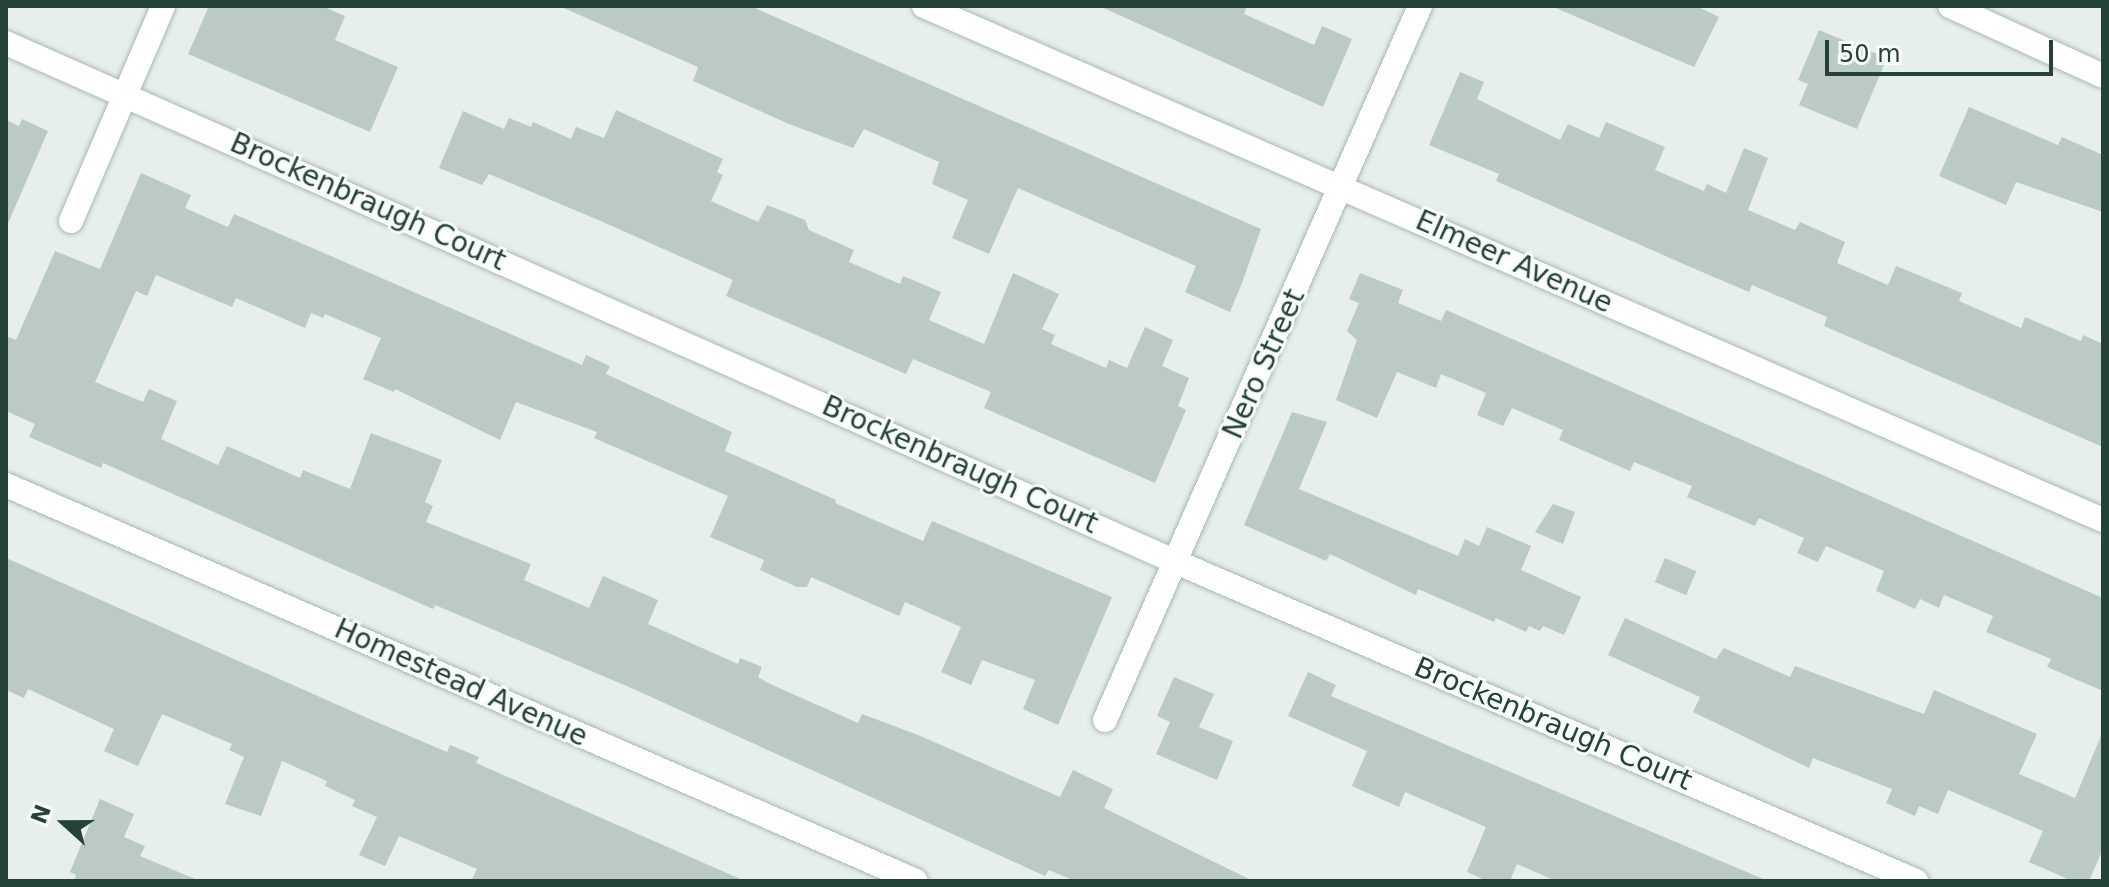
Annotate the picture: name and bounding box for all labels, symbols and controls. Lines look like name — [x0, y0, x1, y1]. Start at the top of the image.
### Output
scale bar — [1829, 24, 2057, 74]
text: 50 m — [1839, 40, 1901, 68]
street label: Brockenbraugh Court — [225, 126, 511, 278]
street label: Elmeer Avenue — [1410, 204, 1618, 320]
street label: Nero Street — [1216, 284, 1312, 444]
street label: Brockenbraugh Court — [817, 389, 1103, 541]
street label: Homestead Avenue — [329, 612, 593, 754]
street label: Brockenbraugh Court — [1409, 650, 1697, 798]
north arrow — [24, 783, 104, 863]
text: N — [26, 801, 56, 827]

